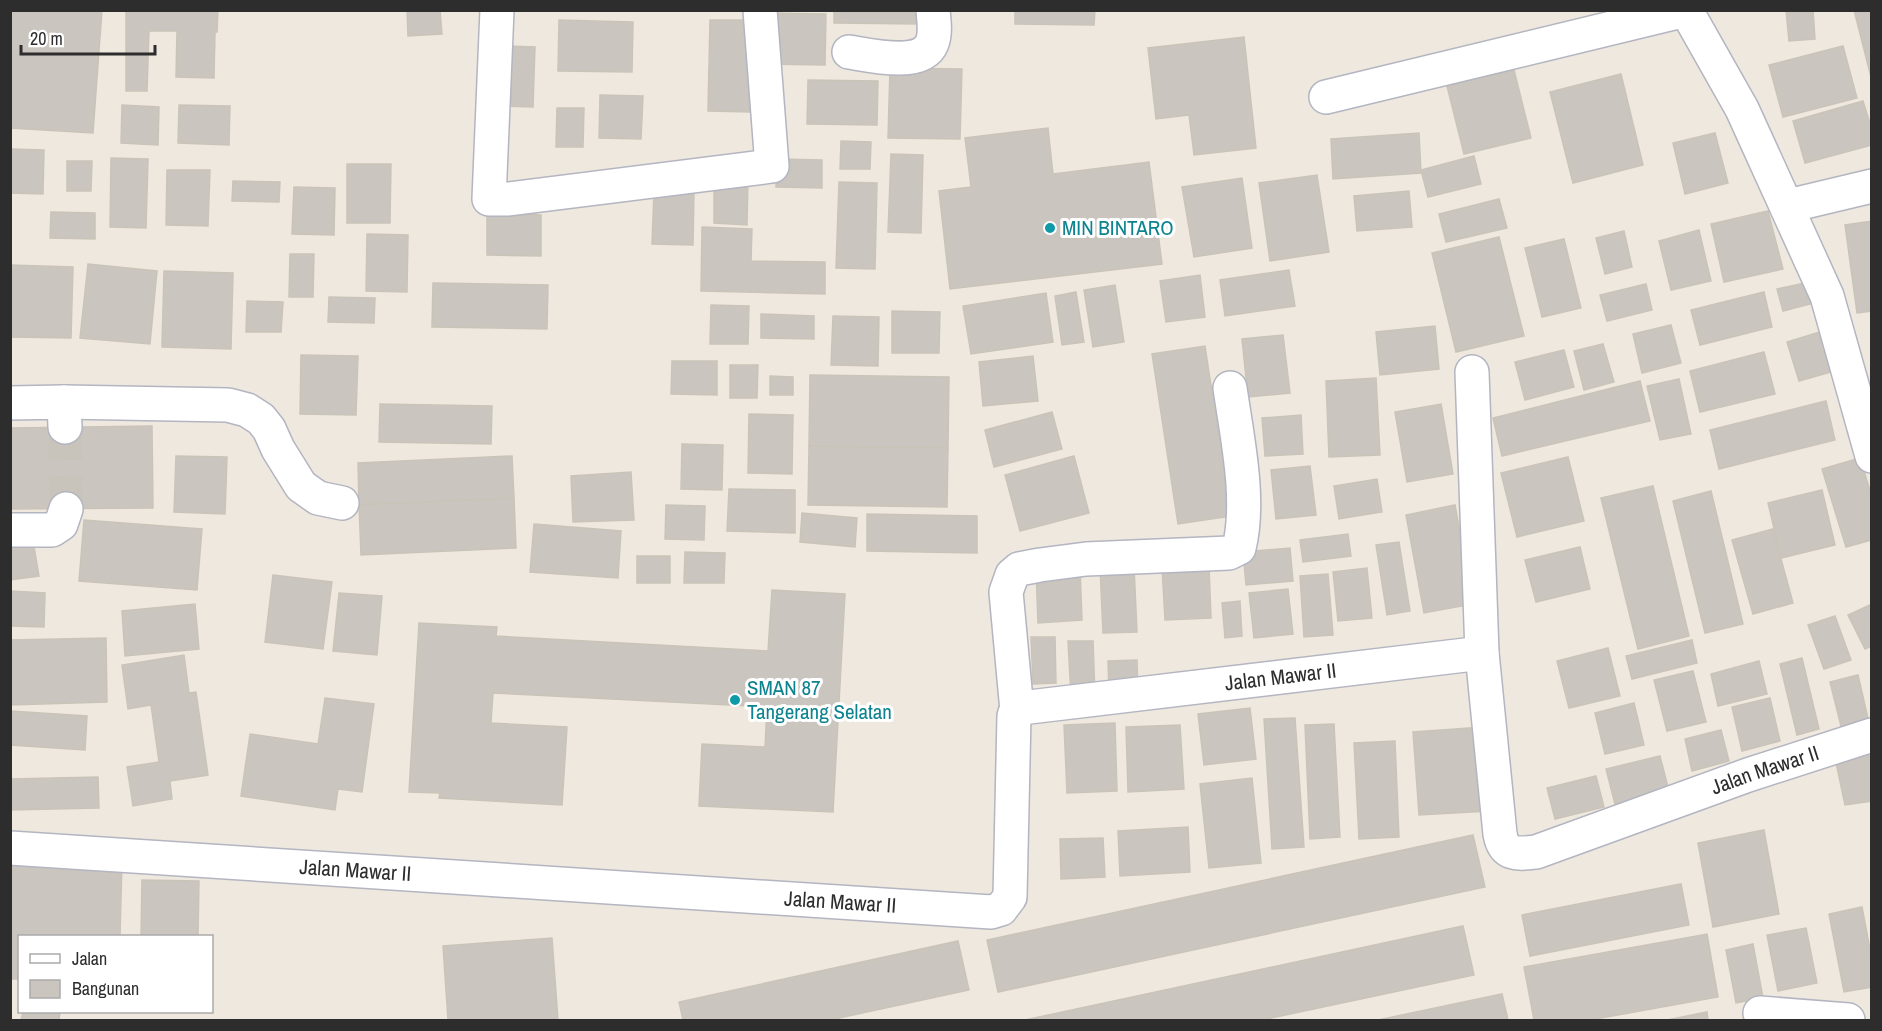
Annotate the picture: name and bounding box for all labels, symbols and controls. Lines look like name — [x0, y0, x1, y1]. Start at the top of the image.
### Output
scale bar — [21, 18, 154, 56]
text: 20 m — [30, 26, 63, 51]
place label: MIN BINTARO — [1062, 213, 1174, 242]
marker: MIN BINTARO — [1043, 221, 1057, 235]
street label: Jalan Mawar II — [1223, 655, 1338, 698]
place label: SMAN 87 Tangerang Selatan — [747, 673, 892, 726]
marker: SMAN 87 Tangerang Selatan — [728, 693, 742, 707]
street label: Jalan Mawar II — [1707, 738, 1822, 801]
street label: Jalan Mawar II — [298, 852, 412, 888]
street label: Jalan Mawar II — [783, 884, 897, 920]
legend — [18, 935, 213, 1013]
text: Jalan — [72, 946, 107, 971]
text: Bangunan — [72, 976, 139, 1001]

